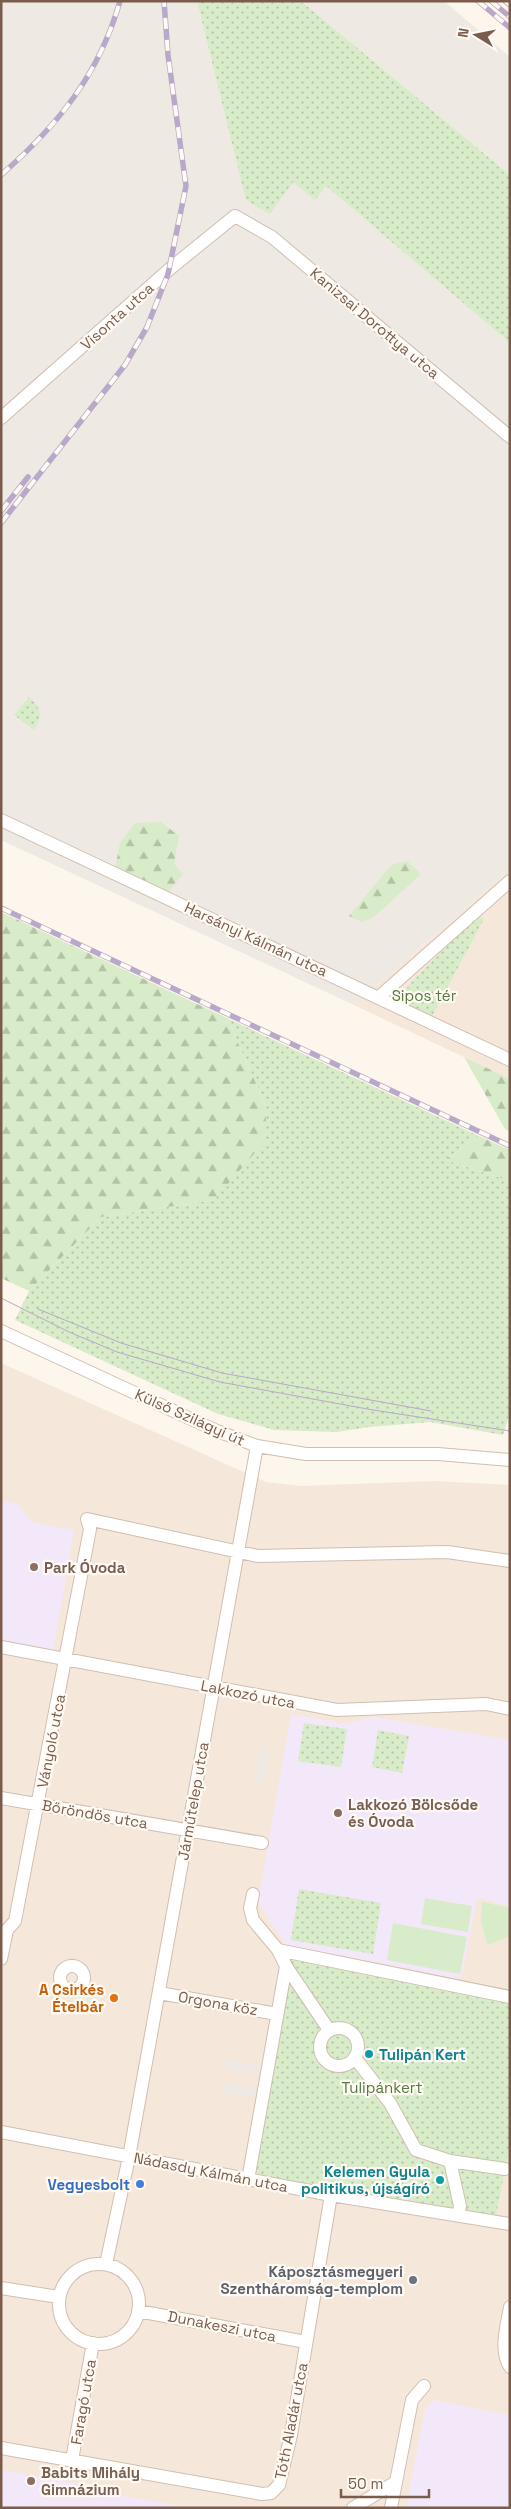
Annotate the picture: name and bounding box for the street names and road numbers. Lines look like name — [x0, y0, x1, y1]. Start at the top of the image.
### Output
street label: Kanizsai Dorottya utca — [306, 263, 444, 383]
street label: Visonta utca — [77, 278, 158, 354]
street label: Harsányi Kálmán utca — [181, 897, 331, 981]
street label: Külső Szilágyi út — [132, 1384, 248, 1450]
street label: Lakkozó utca — [199, 1676, 297, 1713]
street label: Ványoló utca — [33, 1692, 69, 1789]
street label: Járműtelep utca — [173, 1740, 213, 1862]
street label: Bőröndös utca — [41, 1795, 150, 1833]
street label: Orgona köz — [177, 1987, 259, 2019]
street label: Nádasdy Kálmán utca — [132, 2148, 290, 2196]
street label: Dunakeszi utca — [166, 2306, 278, 2346]
street label: Faragó utca — [66, 2357, 100, 2446]
street label: Tóth Aladár utca — [270, 2361, 312, 2481]

